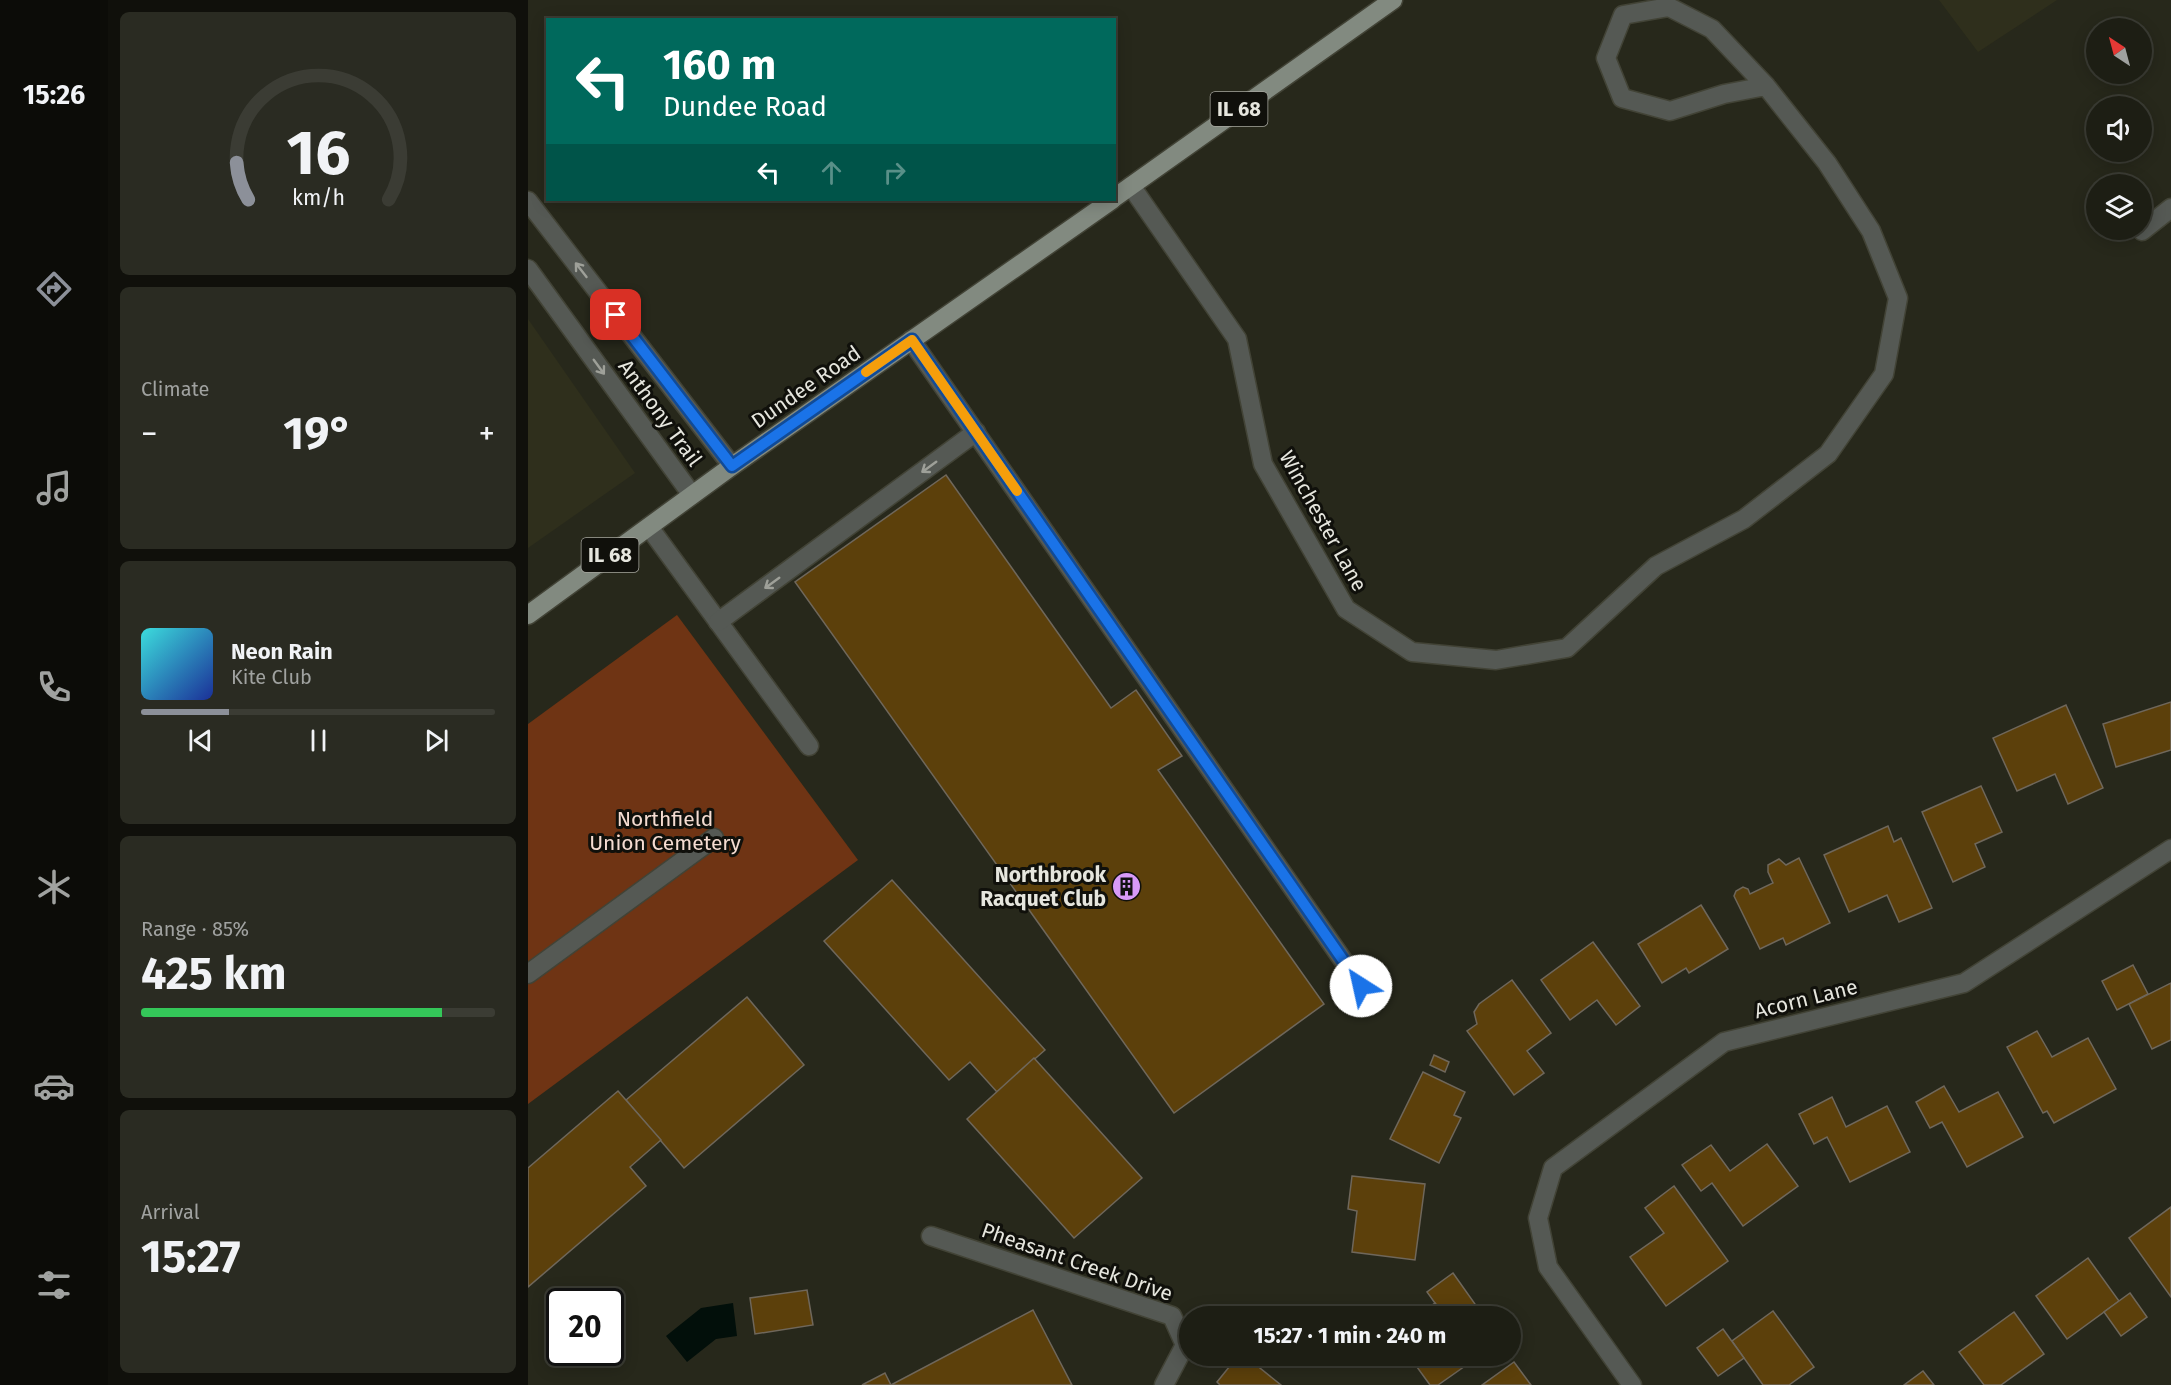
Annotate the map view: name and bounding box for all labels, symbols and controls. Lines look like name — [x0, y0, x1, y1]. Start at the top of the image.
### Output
north arrow — [2086, 18, 2152, 84]
map controls — [2086, 18, 2152, 240]
text: 160 m — [663, 40, 776, 90]
icon: left — [564, 42, 642, 120]
text: 15:26 — [23, 79, 85, 111]
text: Dundee Road — [663, 91, 827, 123]
road number: IL 68 — [1210, 92, 1268, 126]
button: sound — [2086, 96, 2152, 162]
text: 16 — [286, 116, 350, 191]
icon: left — [752, 156, 785, 189]
icon: ahead — [815, 156, 848, 189]
icon: right — [878, 156, 911, 189]
button: layers — [2086, 174, 2152, 240]
text: km/h — [291, 186, 345, 212]
one-way arrow — [575, 262, 588, 278]
icon: directions — [33, 268, 75, 310]
pin — [590, 289, 641, 340]
icon: arrive — [599, 298, 632, 331]
street label: Dundee Road — [746, 340, 866, 434]
street label: Anthony Trail — [613, 355, 707, 471]
one-way arrow — [593, 359, 606, 375]
text: Climate — [141, 377, 209, 401]
text: 19° — [283, 407, 353, 461]
text: − — [141, 414, 158, 454]
text: + — [479, 414, 495, 454]
street label: Winchester Lane — [1274, 446, 1372, 596]
one-way arrow — [921, 460, 937, 473]
icon: music — [33, 467, 75, 509]
road number: IL 68 — [582, 538, 638, 572]
one-way arrow — [764, 576, 780, 589]
text: Neon Rain — [231, 638, 333, 665]
text: Kite Club — [231, 665, 312, 689]
icon: phone — [33, 666, 75, 708]
icon: previous — [184, 724, 217, 757]
icon: pause — [302, 724, 335, 757]
icon: next — [420, 724, 453, 757]
park label: Northfield Union Cemetery — [589, 806, 741, 856]
place label: Northbrook Racquet Club — [980, 862, 1106, 912]
icon: climate — [33, 866, 75, 908]
building icon: Northbrook Racquet Club — [1111, 871, 1143, 903]
text: Range · 85% — [141, 917, 249, 941]
text: 425 km — [141, 947, 286, 1001]
position arrow — [1329, 954, 1393, 1018]
street label: Acorn Lane — [1752, 974, 1860, 1024]
icon: car — [33, 1065, 75, 1107]
text: Arrival — [141, 1200, 200, 1224]
street label: Pheasant Creek Drive — [978, 1217, 1176, 1307]
text: 15:27 — [141, 1230, 241, 1284]
icon: filters — [33, 1264, 75, 1306]
speed limit sign: 20 — [546, 1288, 624, 1366]
text: 15:27 · 1 min · 240 m — [1254, 1322, 1446, 1349]

